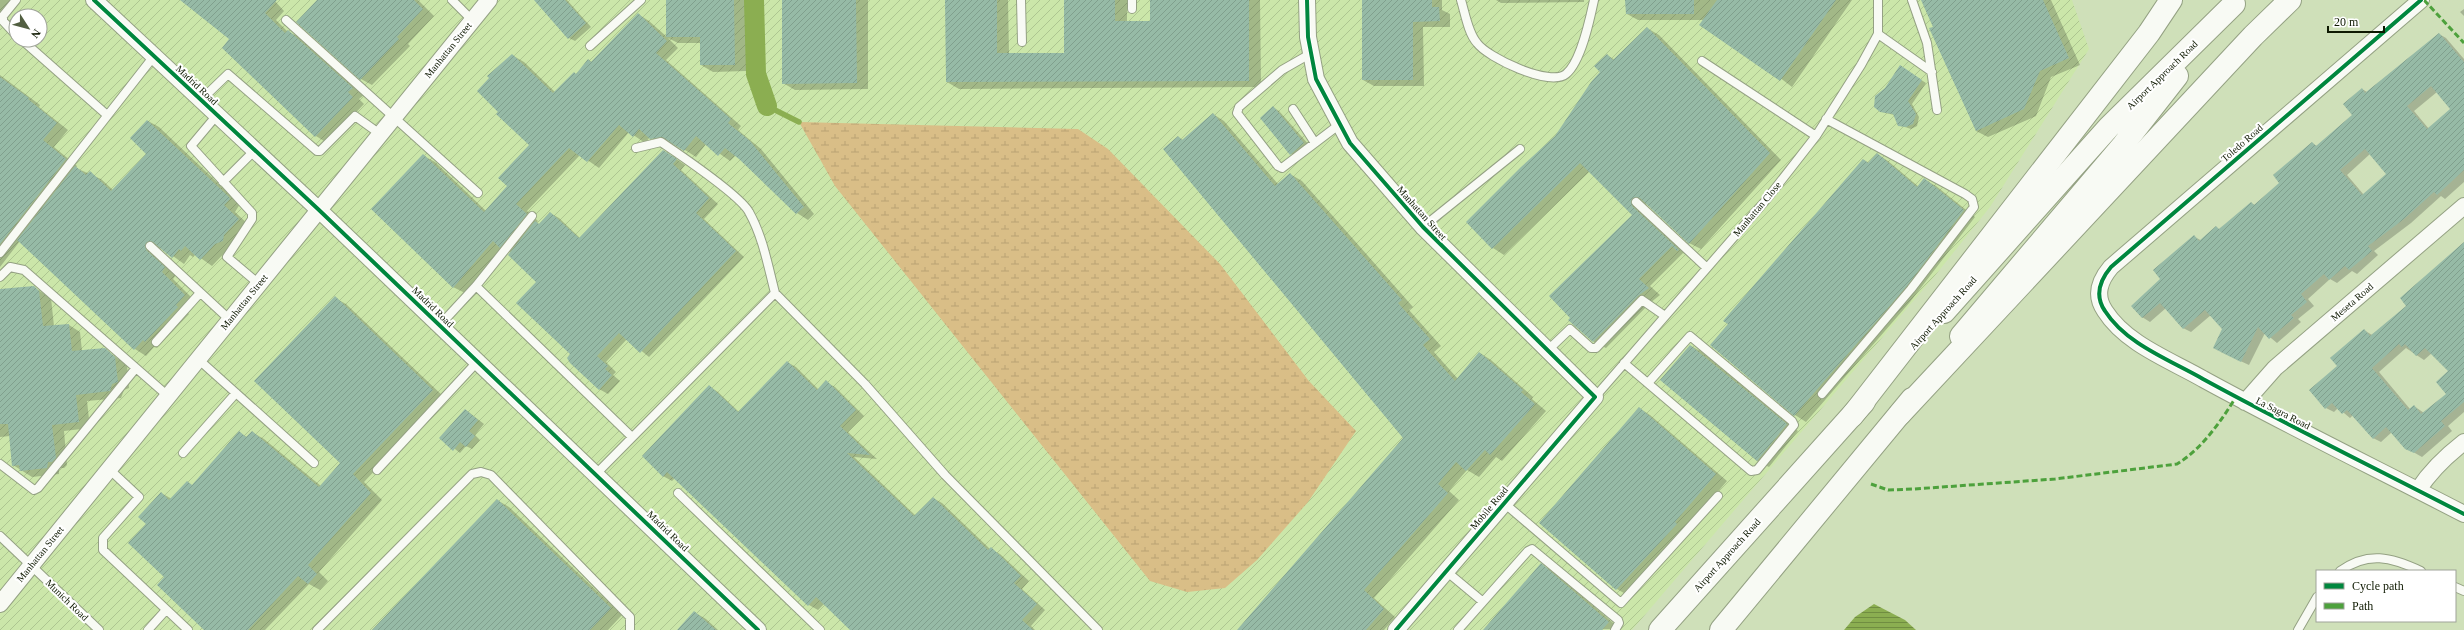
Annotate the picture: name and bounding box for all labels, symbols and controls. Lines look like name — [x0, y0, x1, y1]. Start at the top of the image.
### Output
north arrow — [8, 8, 48, 48]
scale bar — [2328, 8, 2384, 34]
text: 20 m — [2334, 15, 2359, 29]
street label: Manhattan Street — [422, 20, 474, 80]
text: N — [29, 27, 43, 41]
street label: Airport Approach Road — [2124, 38, 2200, 112]
street label: Madrid Road — [174, 63, 220, 107]
street label: Toledo Road — [2219, 122, 2265, 164]
street label: Manhattan Close — [1731, 179, 1783, 239]
street label: Manhattan Street — [1395, 184, 1449, 242]
street label: Manhattan Street — [218, 272, 270, 332]
street label: Airport Approach Road — [1907, 274, 1979, 352]
street label: Meseta Road — [2329, 281, 2375, 323]
street label: Madrid Road — [410, 285, 456, 329]
street label: La Sagra Road — [2254, 395, 2312, 431]
street label: Mobile Road — [1468, 484, 1510, 532]
street label: Madrid Road — [645, 509, 691, 553]
street label: Airport Approach Road — [1691, 516, 1763, 594]
street label: Manhattan Street — [14, 524, 66, 584]
legend — [2316, 570, 2456, 622]
street label: Munich Road — [43, 577, 91, 623]
text: Cycle path — [2352, 579, 2404, 593]
text: Path — [2352, 599, 2373, 613]

